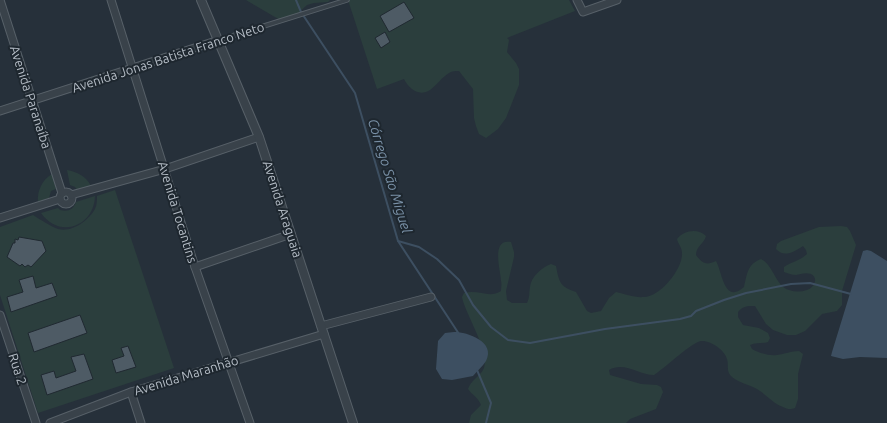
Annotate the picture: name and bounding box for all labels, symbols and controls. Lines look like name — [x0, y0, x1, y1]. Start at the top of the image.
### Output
street label: Avenida Jonas Batista Franco Neto — [70, 19, 266, 95]
street label: Avenida Paranaíba — [8, 44, 54, 150]
water label: Córrego São Miguel — [365, 117, 415, 235]
street label: Avenida Araguaia — [261, 159, 305, 259]
street label: Avenida Tocantins — [156, 160, 200, 265]
street label: Rua 2 — [6, 351, 30, 387]
street label: Avenida Maranhão — [132, 352, 240, 398]

